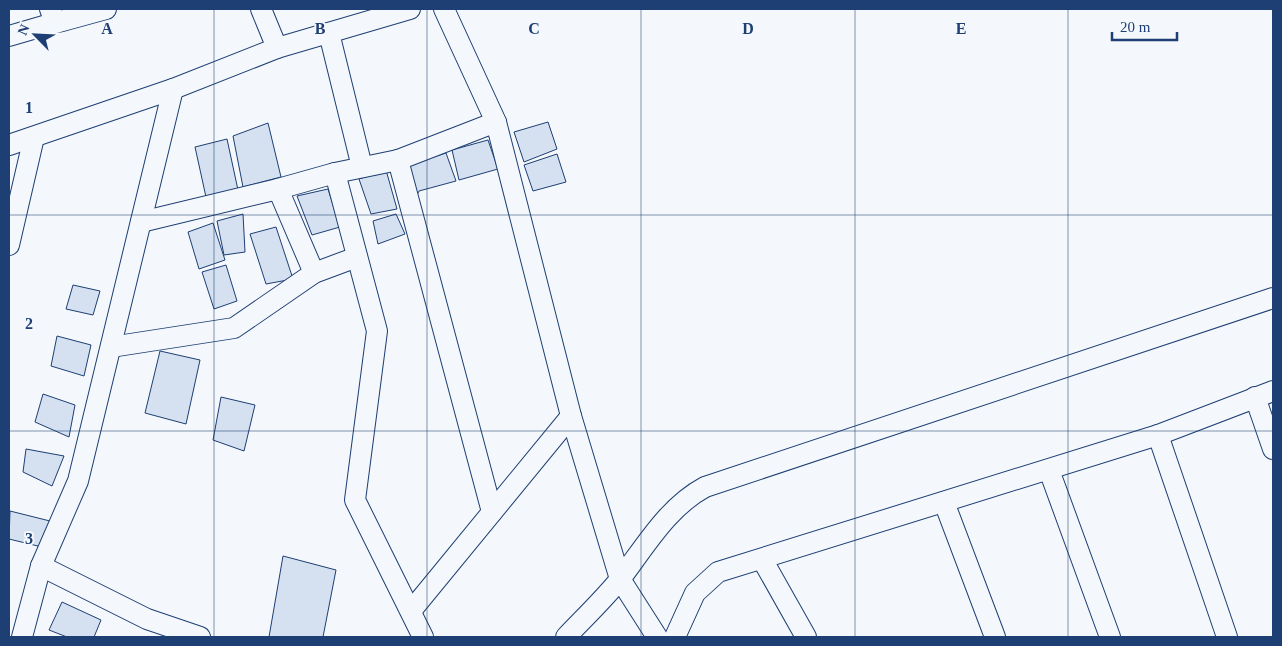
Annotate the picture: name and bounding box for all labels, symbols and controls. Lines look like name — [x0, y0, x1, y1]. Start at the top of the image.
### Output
north arrow — [10, 10, 60, 60]
scale bar — [1112, 10, 1177, 42]
text: 20 m — [1120, 19, 1151, 35]
text: A — [101, 20, 113, 37]
text: B — [315, 20, 326, 37]
text: C — [528, 20, 540, 37]
text: D — [742, 20, 754, 37]
text: E — [956, 20, 966, 37]
text: N — [15, 22, 32, 38]
text: 1 — [25, 99, 33, 116]
text: 2 — [25, 315, 33, 332]
text: 3 — [25, 530, 33, 547]

